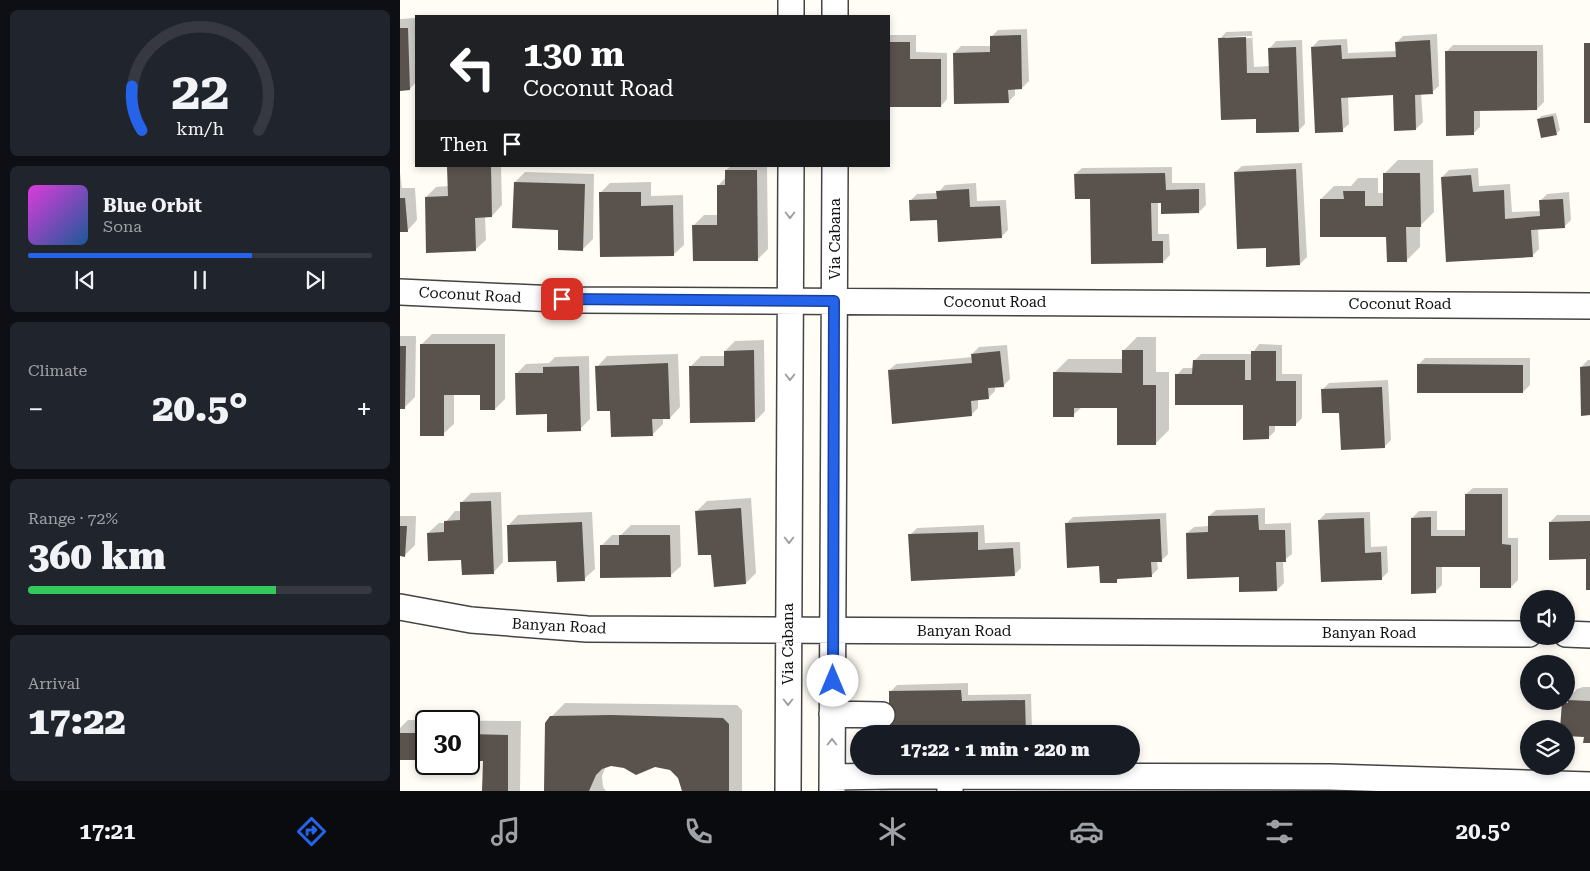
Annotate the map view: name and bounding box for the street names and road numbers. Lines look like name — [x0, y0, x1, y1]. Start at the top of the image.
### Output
street label: Via Cabana — [826, 198, 844, 280]
street label: Coconut Road — [418, 283, 522, 307]
street label: Coconut Road — [944, 293, 1047, 311]
street label: Coconut Road — [1349, 295, 1452, 313]
street label: Via Cabana — [779, 603, 797, 685]
street label: Banyan Road — [511, 615, 607, 637]
street label: Banyan Road — [917, 622, 1012, 640]
street label: Banyan Road — [1322, 624, 1417, 642]

